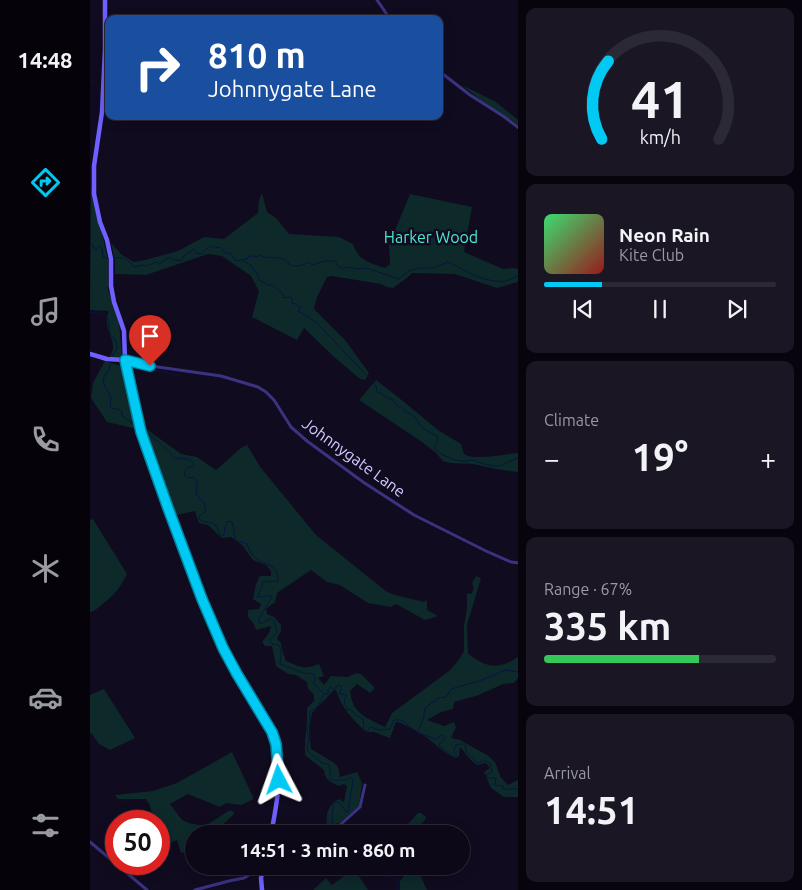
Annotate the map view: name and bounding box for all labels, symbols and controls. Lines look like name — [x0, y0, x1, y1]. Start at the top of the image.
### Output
icon: right — [125, 35, 190, 100]
text: 810 m — [208, 35, 306, 75]
text: 14:48 — [17, 47, 73, 72]
text: 41 — [631, 70, 689, 128]
text: Johnnygate Lane — [208, 76, 377, 101]
text: km/h — [639, 127, 681, 147]
icon: directions — [28, 165, 63, 200]
text: Neon Rain — [619, 224, 710, 246]
park label: Harker Wood — [384, 228, 478, 246]
text: Kite Club — [619, 246, 684, 264]
icon: music — [28, 294, 63, 329]
icon: previous — [569, 295, 597, 323]
icon: pause — [646, 295, 674, 323]
icon: next — [723, 295, 751, 323]
pin — [129, 315, 171, 366]
icon: arrive — [136, 322, 164, 350]
text: Climate — [544, 411, 599, 429]
street label: Johnnygate Lane — [299, 414, 409, 500]
icon: phone — [28, 422, 63, 457]
text: 19° — [632, 436, 688, 478]
text: − — [544, 443, 560, 474]
text: + — [760, 443, 776, 474]
icon: climate — [28, 551, 63, 586]
text: Range · 67% — [544, 580, 632, 598]
text: 335 km — [544, 605, 671, 647]
icon: car — [28, 680, 63, 715]
position arrow — [252, 753, 304, 805]
text: Arrival — [544, 764, 591, 782]
text: 14:51 — [544, 789, 639, 831]
icon: filters — [28, 808, 63, 843]
speed limit sign: 50 — [105, 810, 170, 875]
text: 14:51 · 3 min · 860 m — [240, 839, 415, 861]

